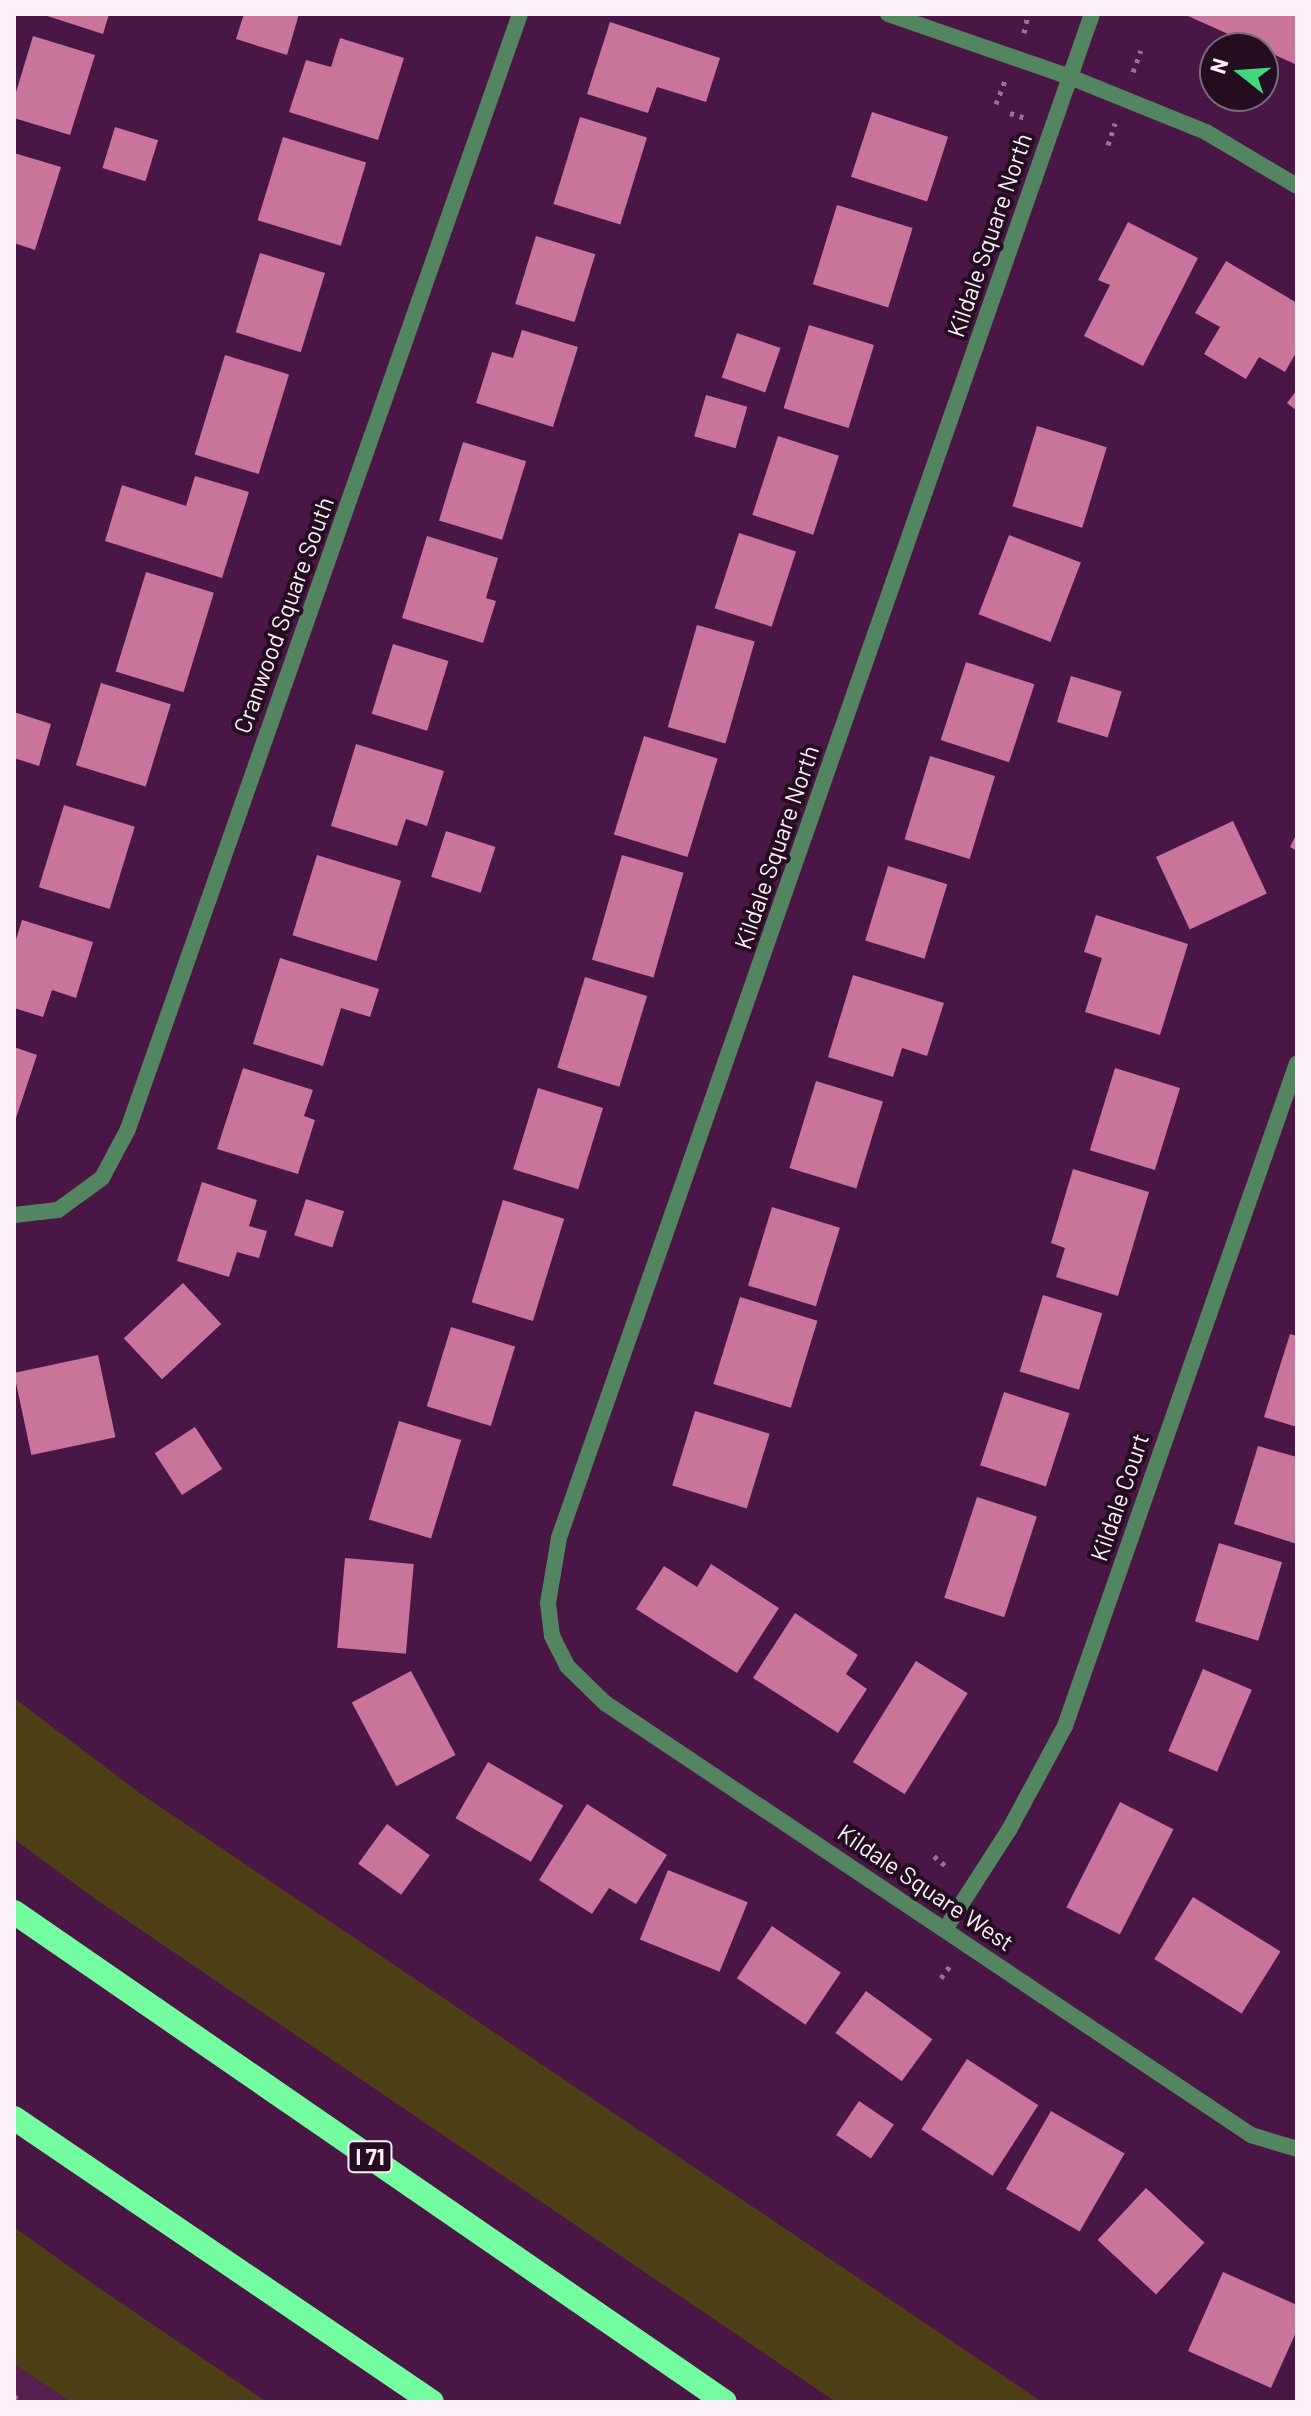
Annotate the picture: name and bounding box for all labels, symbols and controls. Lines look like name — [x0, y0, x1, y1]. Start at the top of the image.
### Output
north arrow — [1199, 32, 1279, 112]
text: N — [1203, 55, 1233, 76]
street label: Kildale Square North — [941, 129, 1037, 341]
street label: Cranwood Square South — [227, 493, 339, 737]
street label: Kildale Square North — [728, 741, 824, 953]
street label: Kildale Court — [1084, 1429, 1154, 1565]
street label: Kildale Square West — [833, 1817, 1019, 1957]
road number: I 71 — [346, 2139, 394, 2175]

